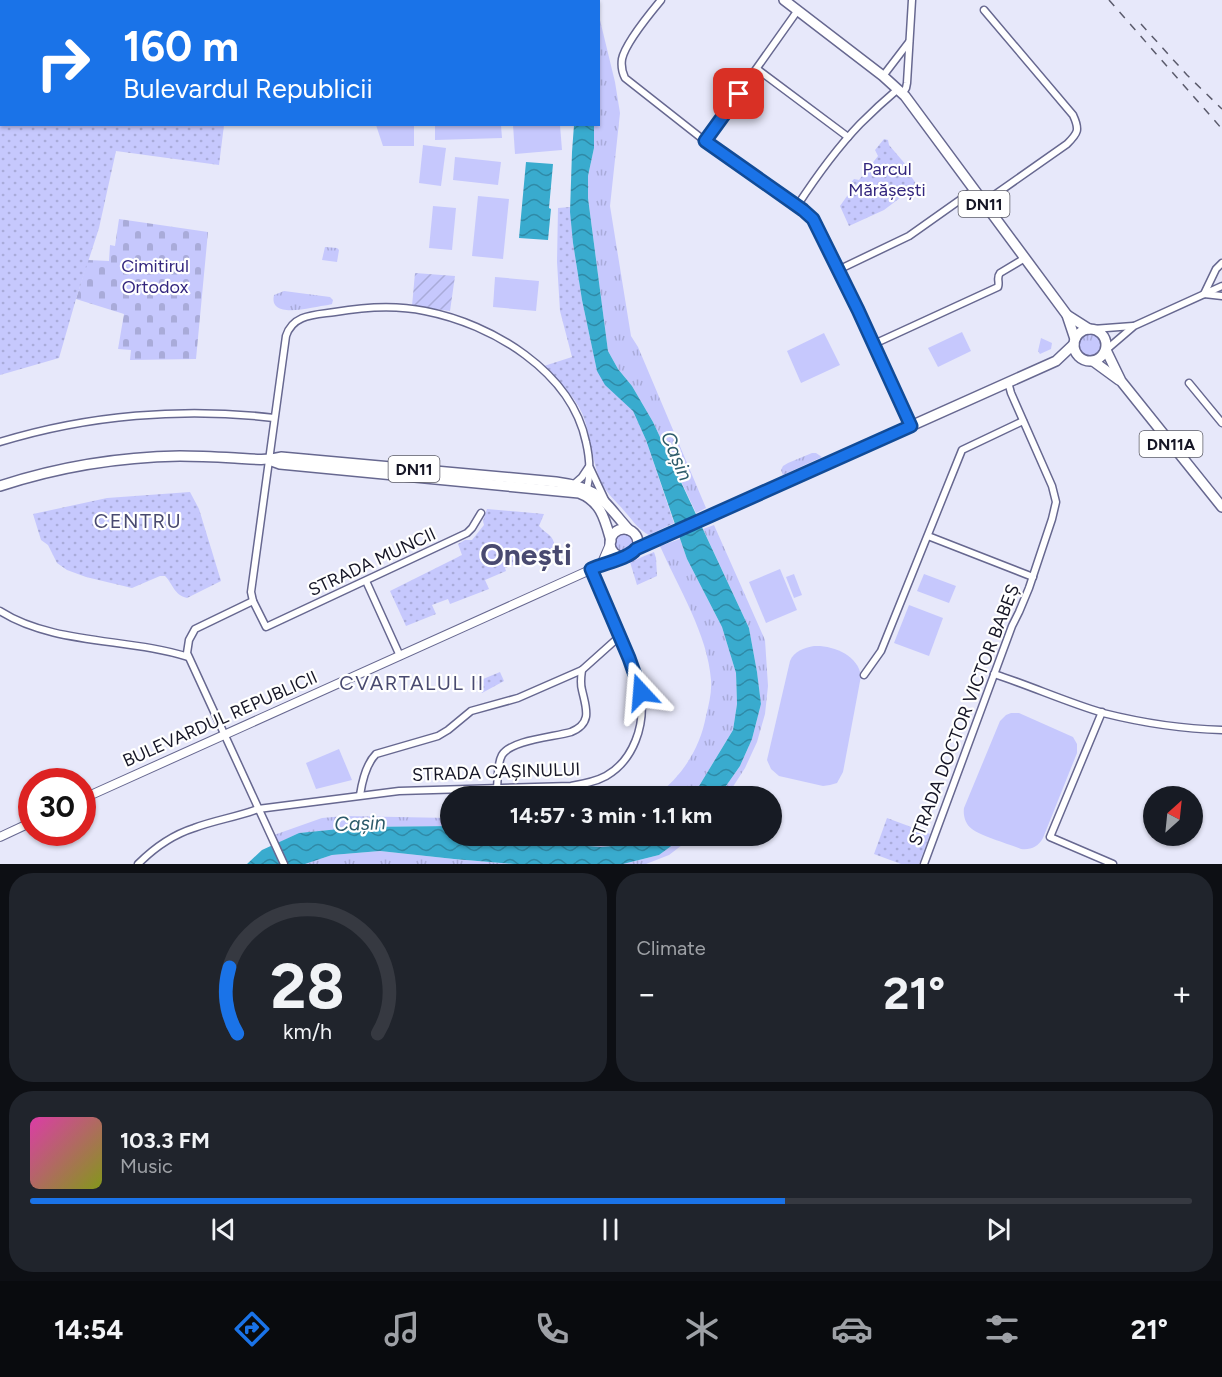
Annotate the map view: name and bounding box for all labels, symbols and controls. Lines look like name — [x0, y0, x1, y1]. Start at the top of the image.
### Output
text: 160 m — [123, 21, 239, 72]
icon: right — [24, 24, 102, 102]
pin — [713, 68, 764, 119]
text: Bulevardul Republicii — [123, 72, 373, 105]
icon: arrive — [722, 77, 755, 110]
park label: Parcul Mărășești — [848, 158, 926, 201]
road number: DN11 — [958, 191, 1010, 217]
park label: Cimitirul Ortodox — [121, 255, 189, 298]
water label: Cașin — [656, 428, 698, 484]
road number: DN11A — [1140, 431, 1202, 457]
road number: DN11 — [388, 456, 440, 482]
district label: CENTRU — [94, 509, 182, 533]
street label: STRADA MUNCII — [305, 523, 439, 601]
district label: Onești — [480, 536, 572, 573]
street label: STRADA DOCTOR VICTOR BABEȘ — [904, 581, 1024, 849]
position arrow — [609, 660, 673, 724]
street label: BULEVARDUL REPUBLICII — [119, 666, 321, 772]
district label: CVARTALUL II — [339, 671, 485, 695]
street label: STRADA CAȘINULUI — [412, 758, 580, 786]
speed limit sign: 30 — [18, 768, 96, 846]
north arrow — [1143, 786, 1203, 846]
map controls — [1143, 786, 1203, 846]
text: 14:57 · 3 min · 1.1 km — [510, 802, 712, 829]
water label: Cașin — [334, 810, 386, 836]
text: Climate — [637, 936, 706, 960]
text: 28 — [271, 949, 345, 1024]
text: 21° — [883, 966, 945, 1020]
text: − — [637, 974, 657, 1013]
text: + — [1171, 974, 1192, 1013]
text: km/h — [283, 1020, 332, 1045]
text: 103.3 FM — [120, 1127, 210, 1154]
text: Music — [120, 1154, 173, 1178]
icon: previous — [207, 1213, 240, 1246]
icon: pause — [594, 1213, 627, 1246]
icon: next — [982, 1213, 1015, 1246]
icon: directions — [231, 1308, 273, 1350]
icon: music — [381, 1308, 423, 1350]
icon: phone — [531, 1308, 573, 1350]
icon: climate — [681, 1308, 723, 1350]
icon: car — [831, 1308, 873, 1350]
icon: filters — [981, 1308, 1023, 1350]
text: 14:54 — [54, 1313, 123, 1346]
text: 21° — [1131, 1313, 1168, 1346]

